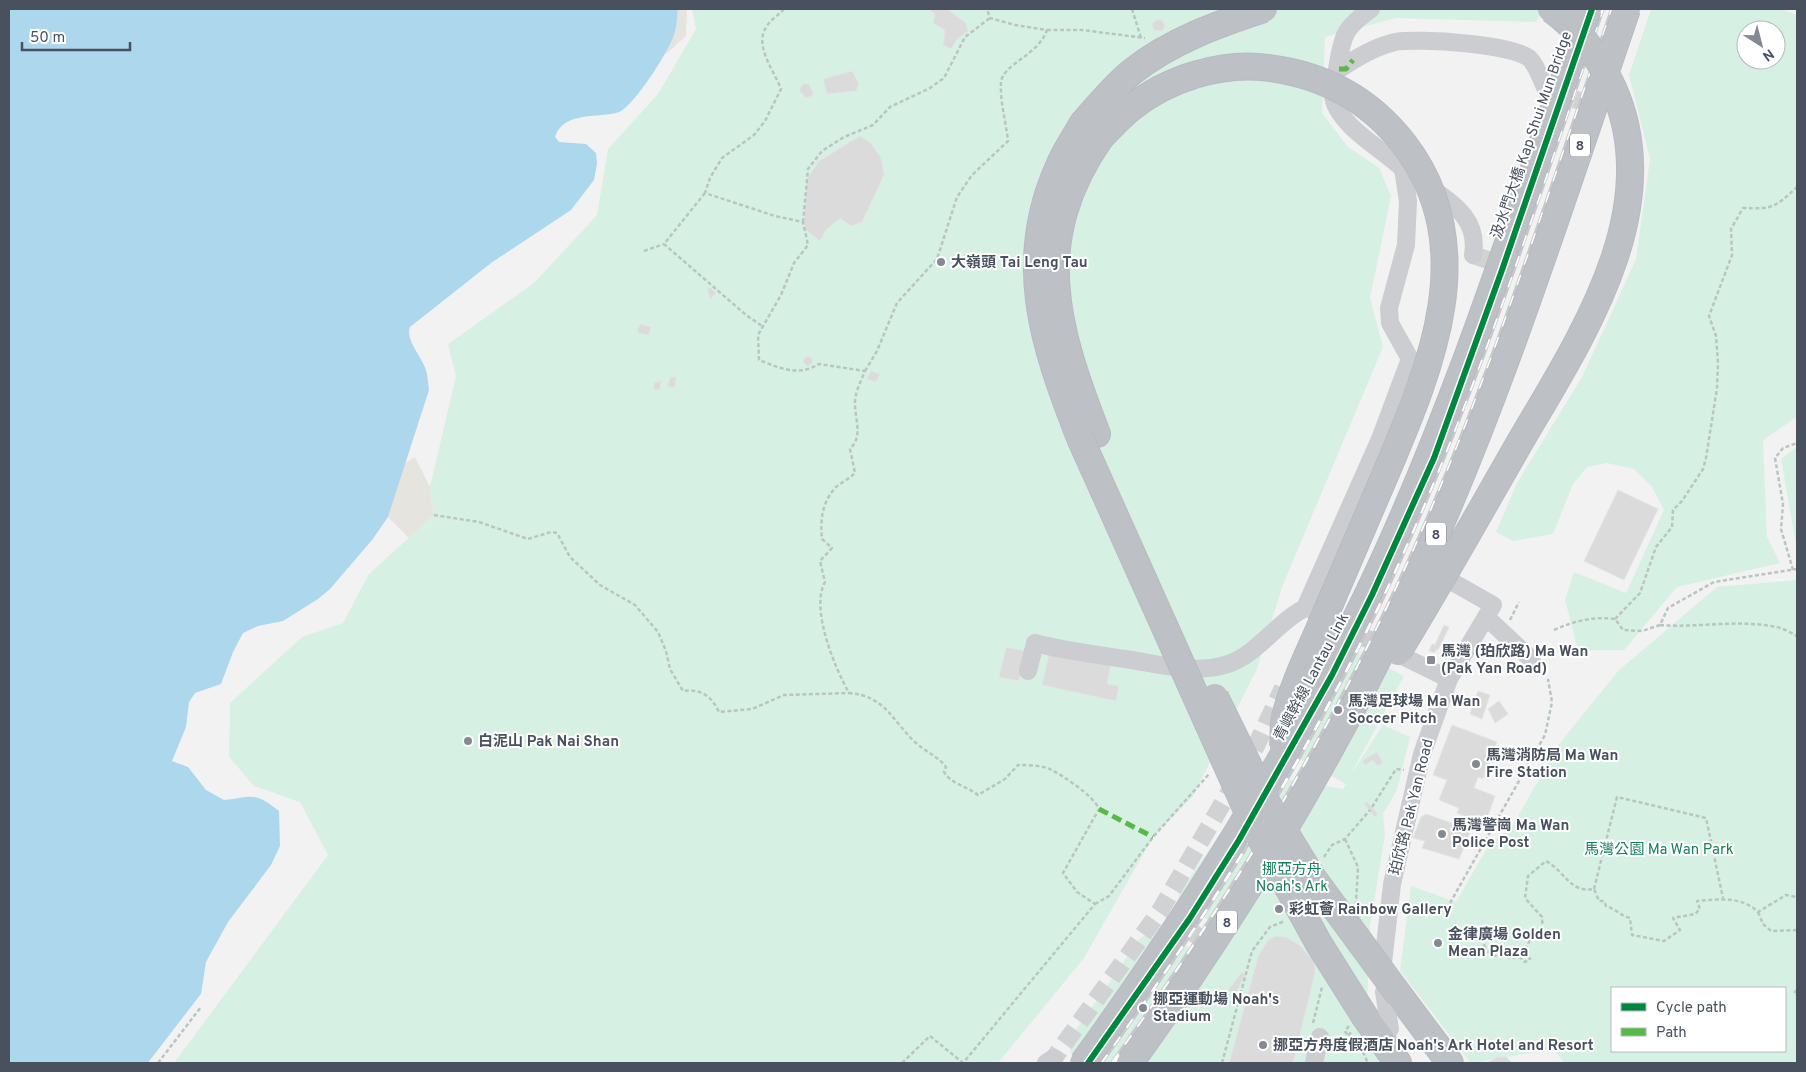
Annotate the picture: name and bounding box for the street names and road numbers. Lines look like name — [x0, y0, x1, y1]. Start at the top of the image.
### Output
street label: 汲水門大橋 Kap Shui Mun Bridge — [1488, 29, 1577, 242]
road number: 8 — [1570, 134, 1590, 156]
road number: 8 — [1426, 522, 1446, 546]
street label: 青嶼幹線 Lantau Link — [1270, 610, 1354, 745]
street label: 珀欣路 Pak Yan Road — [1386, 737, 1439, 877]
road number: 8 — [1217, 910, 1237, 934]

